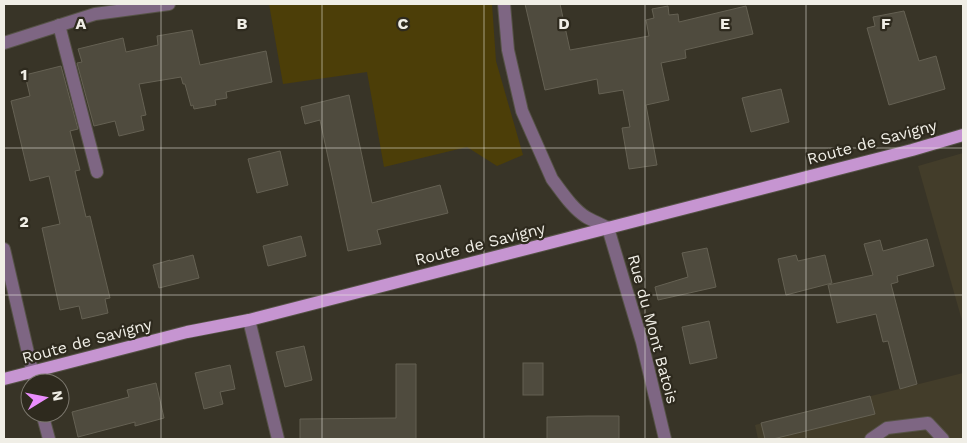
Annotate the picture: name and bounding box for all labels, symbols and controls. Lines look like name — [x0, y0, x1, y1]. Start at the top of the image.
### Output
text: A — [76, 14, 87, 33]
text: B — [237, 14, 248, 33]
text: C — [398, 14, 409, 33]
text: D — [558, 14, 570, 33]
text: E — [720, 14, 730, 33]
text: F — [881, 14, 891, 33]
text: 1 — [21, 65, 27, 84]
street label: Route de Savigny — [805, 115, 940, 168]
text: 2 — [19, 212, 29, 231]
street label: Route de Savigny — [413, 218, 548, 269]
street label: Rue du Mont Batois — [624, 252, 682, 406]
street label: Route de Savigny — [20, 314, 155, 367]
north arrow — [20, 373, 70, 423]
text: N — [49, 389, 67, 402]

